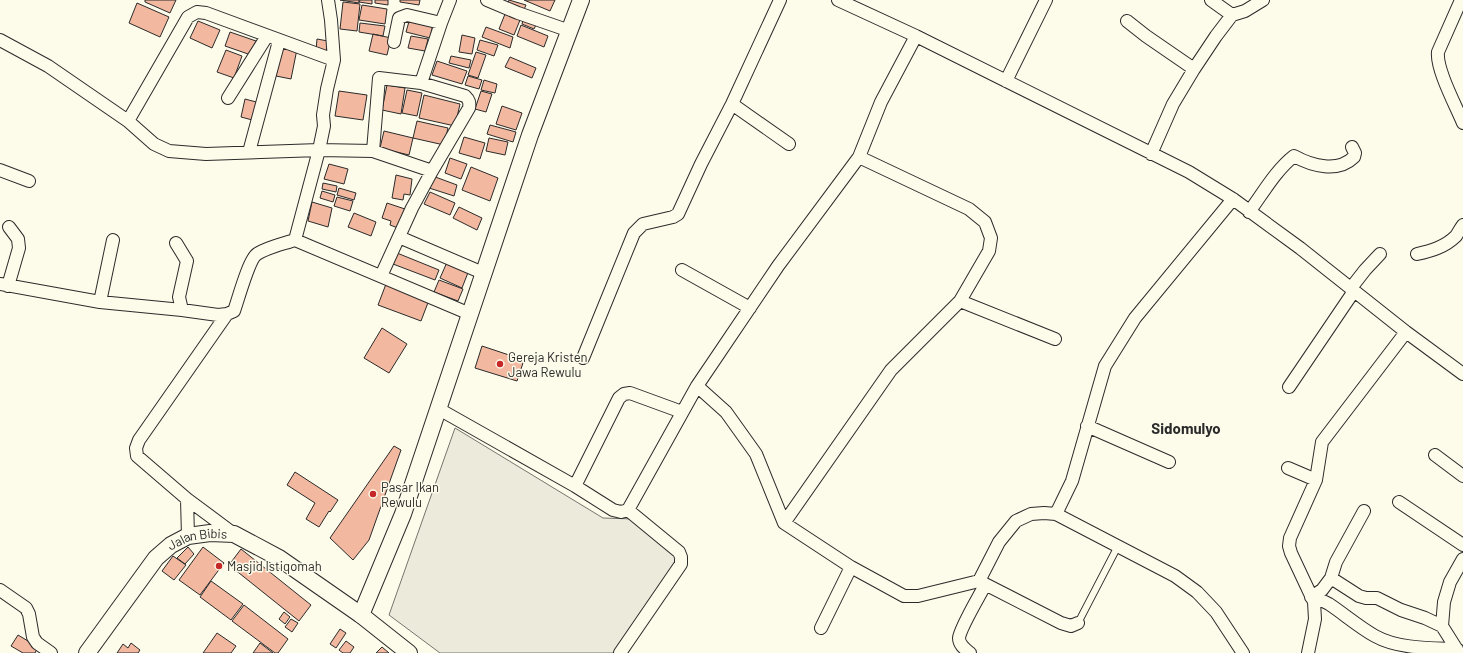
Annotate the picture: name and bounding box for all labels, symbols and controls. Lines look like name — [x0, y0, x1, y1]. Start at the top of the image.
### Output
place label: Gereja Kristen Jawa Rewulu — [508, 349, 588, 380]
marker: Gereja Kristen Jawa Rewulu — [495, 359, 505, 369]
district label: Sidomulyo — [1151, 419, 1221, 437]
place label: Pasar Ikan Rewulu — [381, 479, 439, 510]
marker: Pasar Ikan Rewulu — [368, 489, 378, 499]
street label: Jalan Bibis — [165, 525, 227, 554]
place label: Masjid Istiqomah — [227, 558, 322, 574]
marker: Masjid Istiqomah — [214, 561, 224, 571]

